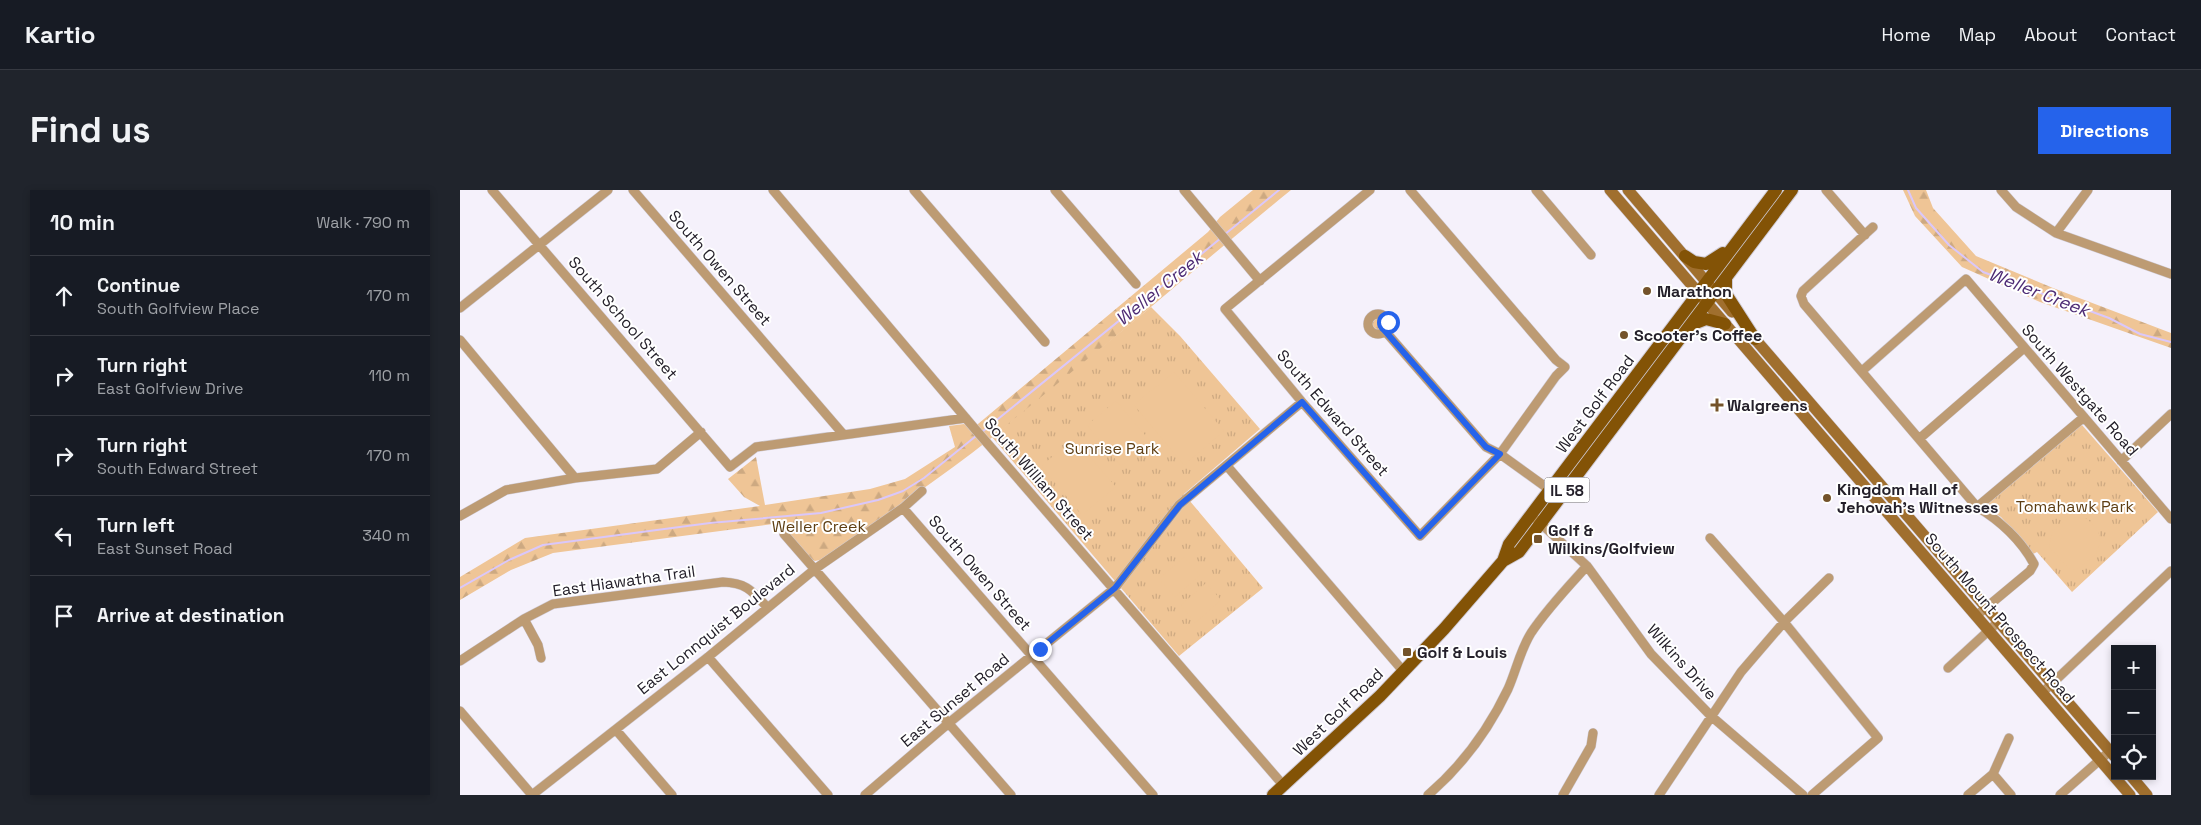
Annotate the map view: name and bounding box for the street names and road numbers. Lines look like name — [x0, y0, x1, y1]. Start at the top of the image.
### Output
street label: South Owen Street — [664, 206, 776, 330]
street label: South School Street — [564, 252, 682, 384]
street label: South Westgate Road — [2017, 320, 2143, 460]
street label: South Edward Street — [1272, 345, 1394, 481]
street label: West Golf Road — [1551, 351, 1639, 457]
street label: South William Street — [980, 413, 1098, 545]
road number: IL 58 — [1544, 478, 1590, 502]
street label: South Owen Street — [924, 511, 1036, 635]
street label: South Mount Prospect Road — [1920, 529, 2080, 707]
street label: East Lonnquist Boulevard — [633, 559, 799, 699]
street label: East Hiawatha Trail — [551, 561, 697, 601]
street label: Wilkins Drive — [1642, 620, 1722, 704]
street label: East Sunset Road — [896, 648, 1014, 752]
street label: West Golf Road — [1288, 664, 1388, 760]

